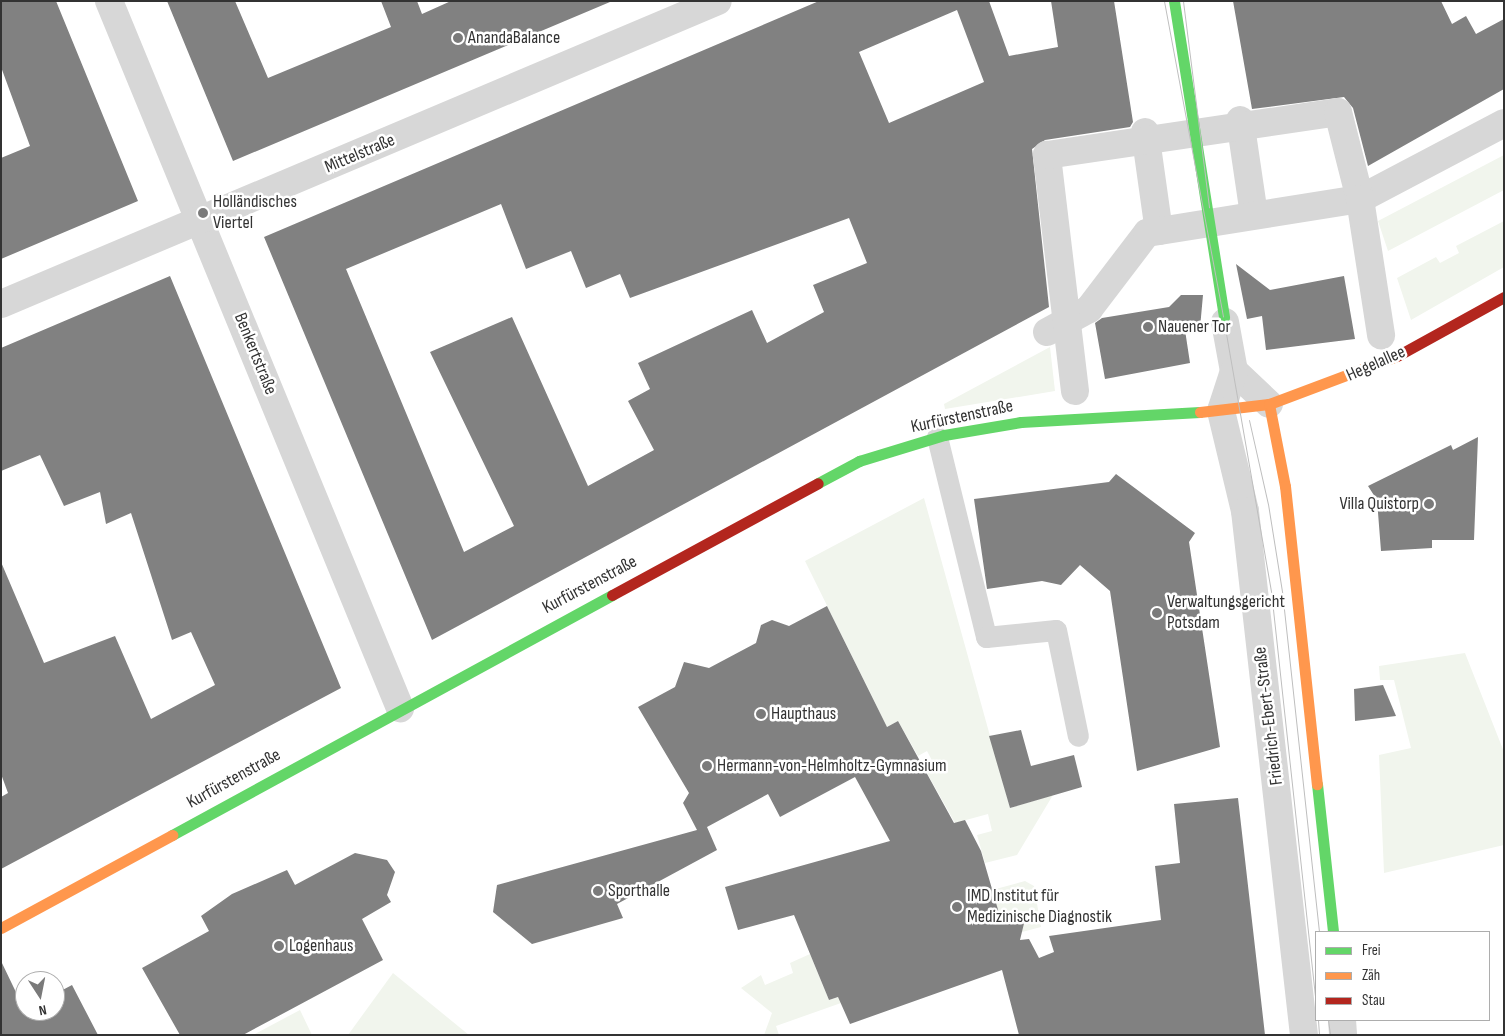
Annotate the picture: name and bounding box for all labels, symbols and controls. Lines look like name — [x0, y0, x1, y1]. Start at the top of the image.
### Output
place label: AnandaBalance — [468, 27, 560, 49]
marker: AnandaBalance — [452, 32, 464, 44]
street label: Mittelstraße — [322, 130, 398, 178]
place label: Holländisches Viertel — [213, 192, 297, 234]
marker: Holländisches Viertel — [197, 207, 209, 219]
street label: Benkertstraße — [229, 310, 281, 398]
place label: Nauener Tor — [1158, 316, 1231, 338]
marker: Nauener Tor — [1142, 321, 1154, 333]
street label: Hegelallee — [1343, 341, 1409, 387]
street label: Kurfürstenstraße — [909, 396, 1015, 438]
place label: Villa Quistorp — [1339, 493, 1419, 515]
marker: Villa Quistorp — [1423, 498, 1435, 510]
street label: Kurfürstenstraße — [539, 551, 641, 619]
place label: Verwaltungsgericht Potsdam — [1167, 592, 1285, 634]
marker: Verwaltungsgericht Potsdam — [1151, 607, 1163, 619]
street label: Friedrich-Ebert-Straße — [1250, 646, 1288, 786]
place label: Haupthaus — [771, 703, 836, 725]
marker: Haupthaus — [755, 708, 767, 720]
street label: Kurfürstenstraße — [183, 744, 285, 814]
place label: Hermann-von-Helmholtz-Gymnasium — [717, 755, 947, 777]
marker: Hermann-von-Helmholtz-Gymnasium — [701, 760, 713, 772]
place label: Sporthalle — [608, 880, 670, 902]
marker: Sporthalle — [592, 885, 604, 897]
place label: IMD Institut für Medizinische Diagnostik — [967, 886, 1112, 929]
marker: IMD Institut für Medizinische Diagnostik — [951, 901, 963, 913]
legend — [1315, 931, 1490, 1021]
place label: Logenhaus — [289, 935, 354, 957]
marker: Logenhaus — [273, 940, 285, 952]
text: Frei — [1362, 941, 1381, 960]
text: Zäh — [1362, 966, 1380, 985]
north arrow — [15, 971, 65, 1021]
text: Stau — [1362, 991, 1385, 1010]
text: N — [37, 1001, 48, 1019]

